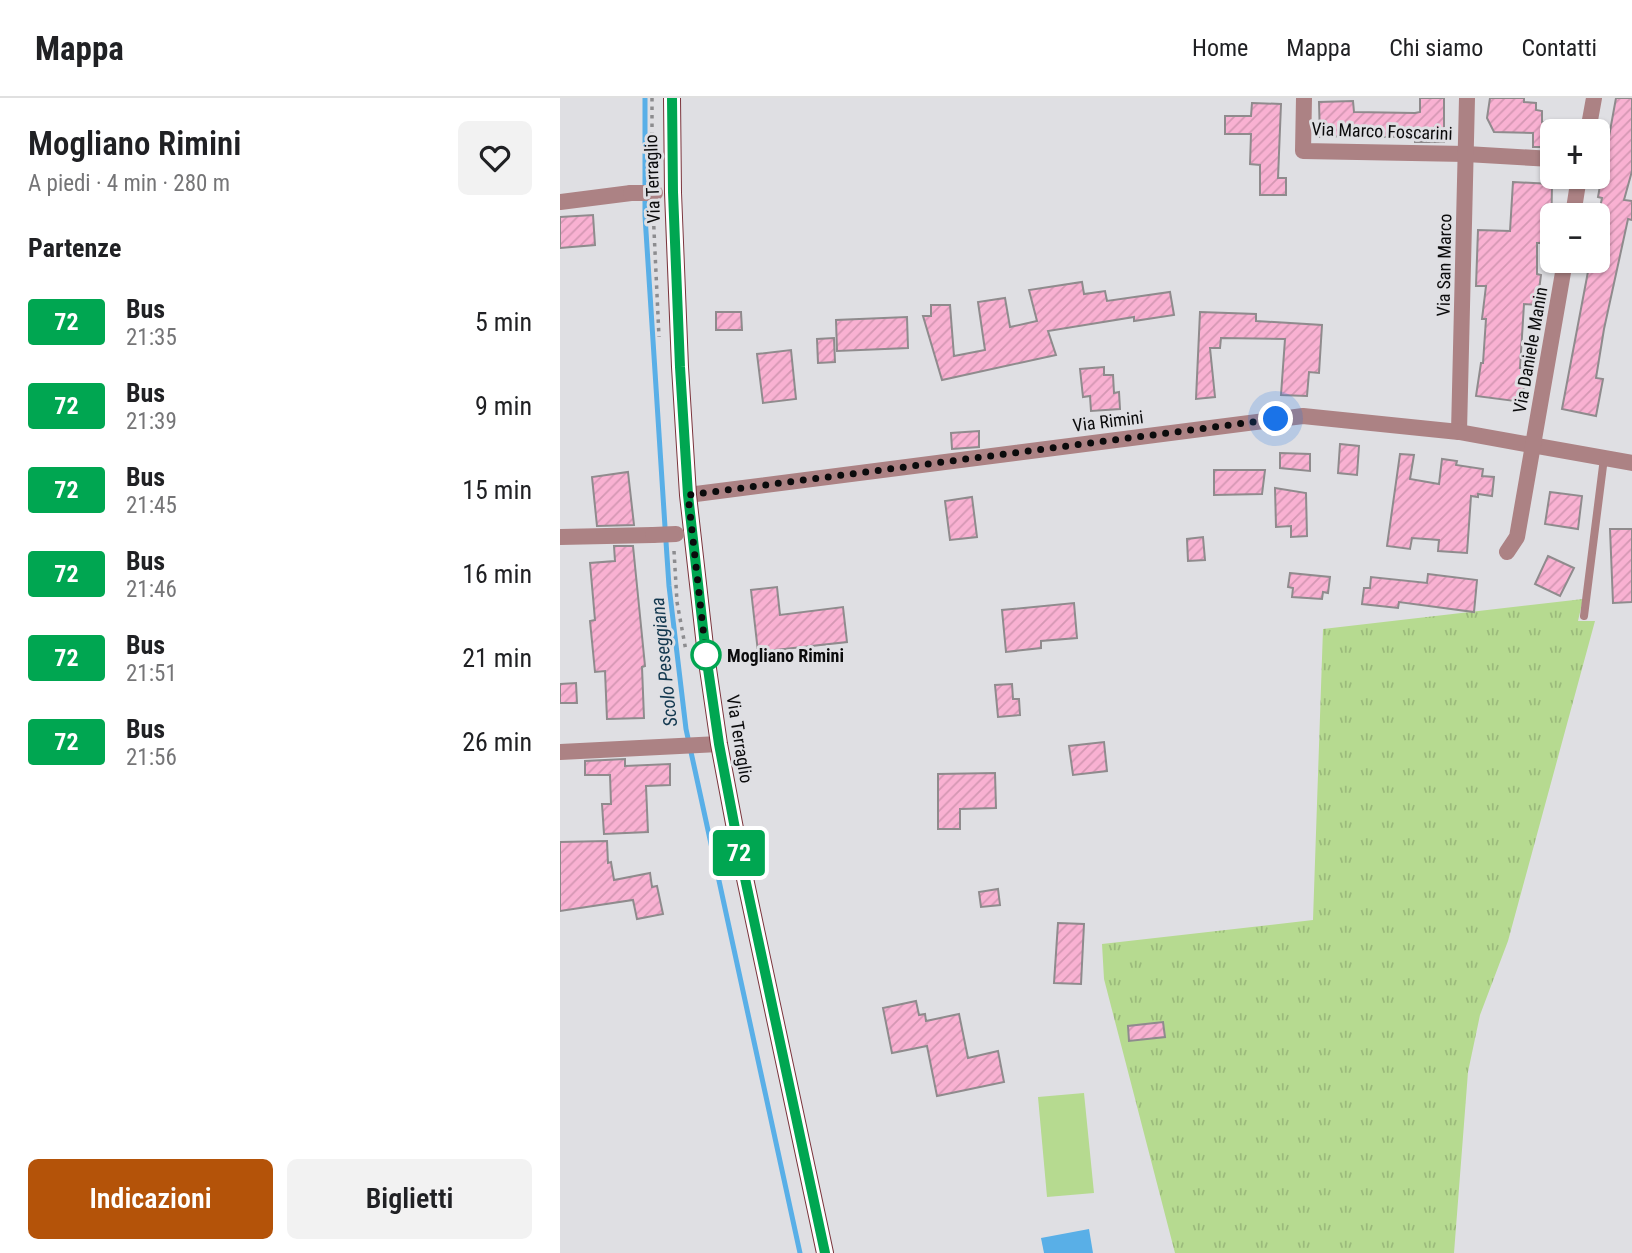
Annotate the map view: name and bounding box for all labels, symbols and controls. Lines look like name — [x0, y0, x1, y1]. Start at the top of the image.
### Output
text: Mappa — [35, 29, 124, 68]
text: Home — [1192, 34, 1248, 62]
text: Mappa — [1286, 34, 1351, 62]
text: Chi siamo — [1389, 34, 1483, 62]
text: Contatti — [1521, 34, 1597, 62]
street label: Via Marco Foscarini — [1311, 118, 1453, 144]
map controls — [1540, 119, 1610, 273]
button: + — [1540, 119, 1610, 189]
button: heart — [458, 121, 532, 195]
text: Mogliano Rimini — [28, 124, 241, 163]
street label: Via Terraglio — [640, 134, 664, 224]
text: A piedi · 4 min · 280 m — [28, 170, 230, 197]
button: − — [1540, 203, 1610, 273]
street label: Via San Marco — [1433, 213, 1455, 317]
text: Partenze — [28, 233, 121, 263]
street label: Via Daniele Manin — [1509, 285, 1551, 415]
text: Bus — [126, 294, 165, 324]
text: 5 min — [475, 307, 532, 337]
text: 72 — [54, 308, 79, 336]
text: 21:35 — [126, 324, 177, 351]
text: Bus — [126, 378, 165, 408]
text: 9 min — [475, 391, 532, 421]
text: 72 — [54, 392, 79, 420]
your location — [1258, 401, 1293, 436]
street label: Via Rimini — [1071, 406, 1145, 436]
text: 21:39 — [126, 408, 177, 435]
text: Bus — [126, 462, 165, 492]
text: 15 min — [462, 475, 532, 505]
text: 72 — [54, 476, 79, 504]
text: 21:45 — [126, 492, 177, 519]
text: Bus — [126, 546, 165, 576]
text: 16 min — [462, 559, 532, 589]
text: 72 — [54, 560, 79, 588]
text: 21:46 — [126, 576, 177, 603]
water label: Scolo Peseggiana — [646, 596, 682, 728]
text: Bus — [126, 630, 165, 660]
marker: Mogliano Rimini — [691, 640, 721, 670]
text: 21 min — [462, 643, 532, 673]
text: 72 — [54, 644, 79, 672]
place label: Mogliano Rimini — [727, 645, 844, 666]
text: 21:51 — [126, 660, 177, 687]
street label: Via Terraglio — [723, 693, 757, 785]
text: Bus — [126, 714, 165, 744]
text: 26 min — [462, 727, 532, 757]
text: 72 — [54, 728, 79, 756]
text: 21:56 — [126, 744, 177, 771]
line badge: 72 — [708, 830, 770, 876]
text: 72 — [727, 839, 751, 867]
button: Indicazioni — [28, 1159, 273, 1239]
button: Biglietti — [287, 1159, 532, 1239]

